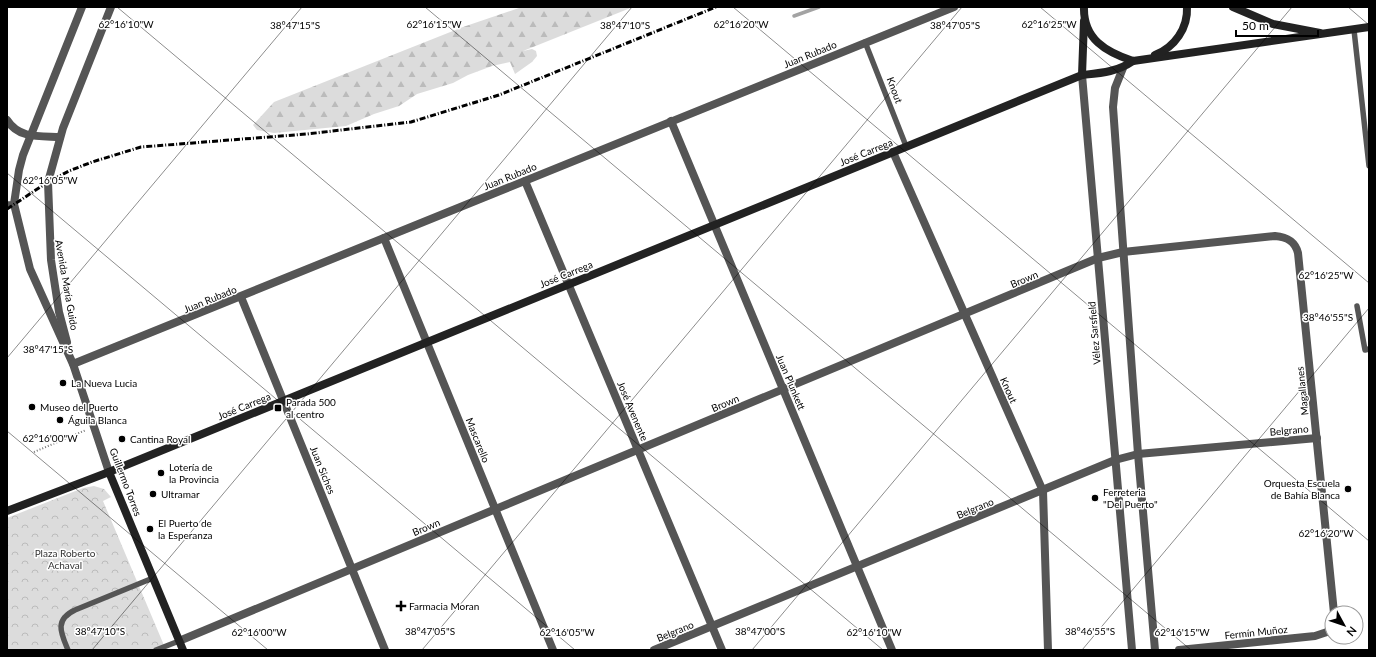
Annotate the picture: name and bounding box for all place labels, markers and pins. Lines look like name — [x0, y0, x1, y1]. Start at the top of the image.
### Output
place label: La Nueva Lucia — [71, 377, 137, 389]
marker: La Nueva Lucia — [58, 378, 68, 388]
place label: Parada 500 al centro — [286, 396, 336, 420]
place label: Museo del Puerto — [40, 401, 118, 413]
marker: Museo del Puerto — [27, 402, 37, 412]
marker: Parada 500 al centro — [273, 403, 283, 413]
place label: Águila Blanca — [68, 414, 127, 426]
marker: Águila Blanca — [55, 415, 65, 425]
place label: Cantina Royal — [130, 433, 190, 445]
marker: Cantina Royal — [117, 434, 127, 444]
place label: Lotería de la Provincia — [169, 461, 219, 485]
marker: Lotería de la Provincia — [156, 468, 166, 478]
place label: Orquesta Escuela de Bahía Blanca — [1264, 477, 1340, 501]
marker: Orquesta Escuela de Bahía Blanca — [1343, 484, 1353, 494]
place label: Ferreteria "Del Puerto" — [1103, 486, 1158, 510]
place label: Ultramar — [161, 488, 200, 500]
marker: Ultramar — [148, 489, 158, 499]
marker: Ferreteria "Del Puerto" — [1090, 493, 1100, 503]
place label: El Puerto de la Esperanza — [158, 517, 212, 541]
marker: El Puerto de la Esperanza — [145, 524, 155, 534]
place label: Farmacia Moran — [409, 600, 479, 612]
marker: Farmacia Moran — [396, 601, 406, 611]

